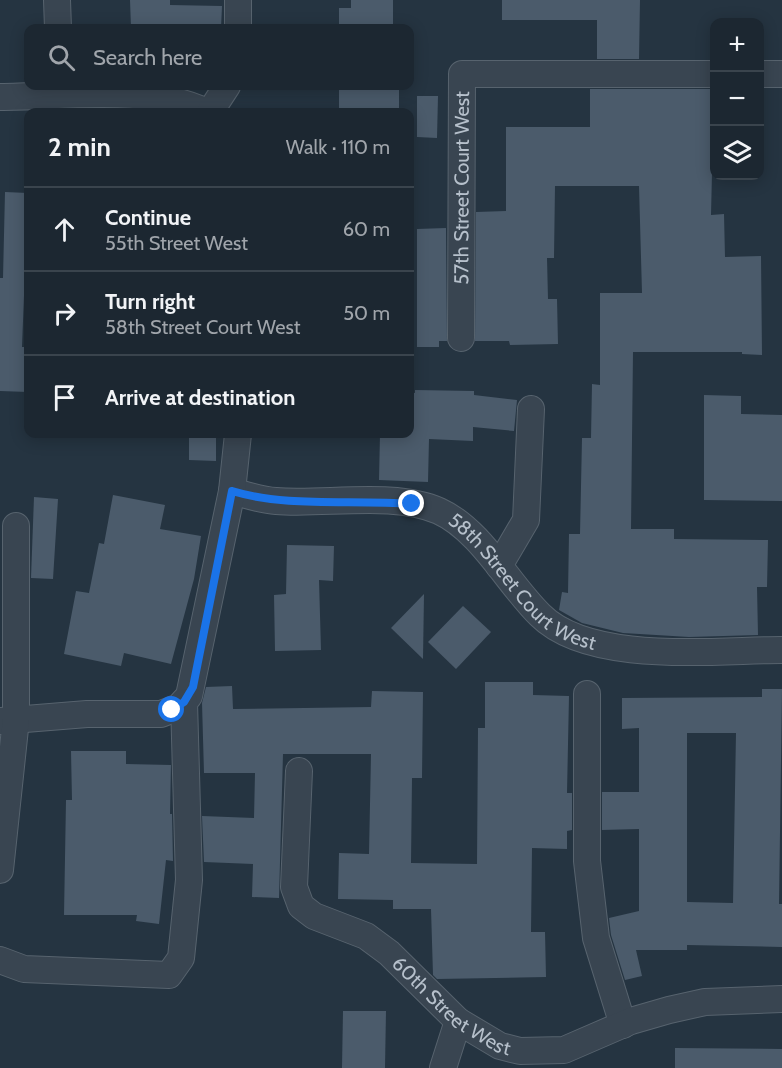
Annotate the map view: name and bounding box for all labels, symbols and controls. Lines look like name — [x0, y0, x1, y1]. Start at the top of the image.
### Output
map controls — [710, 18, 764, 180]
button: + — [710, 18, 764, 72]
search box — [24, 24, 414, 90]
icon: search — [45, 41, 78, 74]
text: Search here — [93, 44, 202, 71]
button: − — [710, 72, 764, 126]
street label: 57th Street Court West — [449, 91, 474, 285]
button: layers — [710, 126, 764, 180]
text: 2 min — [48, 131, 111, 163]
text: Walk · 110 m — [286, 135, 390, 159]
text: Continue — [105, 204, 191, 231]
icon: ahead — [48, 213, 81, 246]
text: 60 m — [343, 217, 390, 241]
text: 55th Street West — [105, 231, 248, 255]
text: Turn right — [105, 288, 195, 315]
icon: right — [48, 297, 81, 330]
text: 50 m — [343, 301, 390, 325]
text: 58th Street Court West — [105, 315, 300, 339]
icon: arrive — [48, 381, 81, 414]
text: Arrive at destination — [105, 384, 295, 411]
route end — [398, 490, 424, 516]
street label: 58th Street Court West — [444, 508, 599, 655]
route start — [158, 696, 184, 722]
street label: 60th Street West — [387, 951, 513, 1060]

